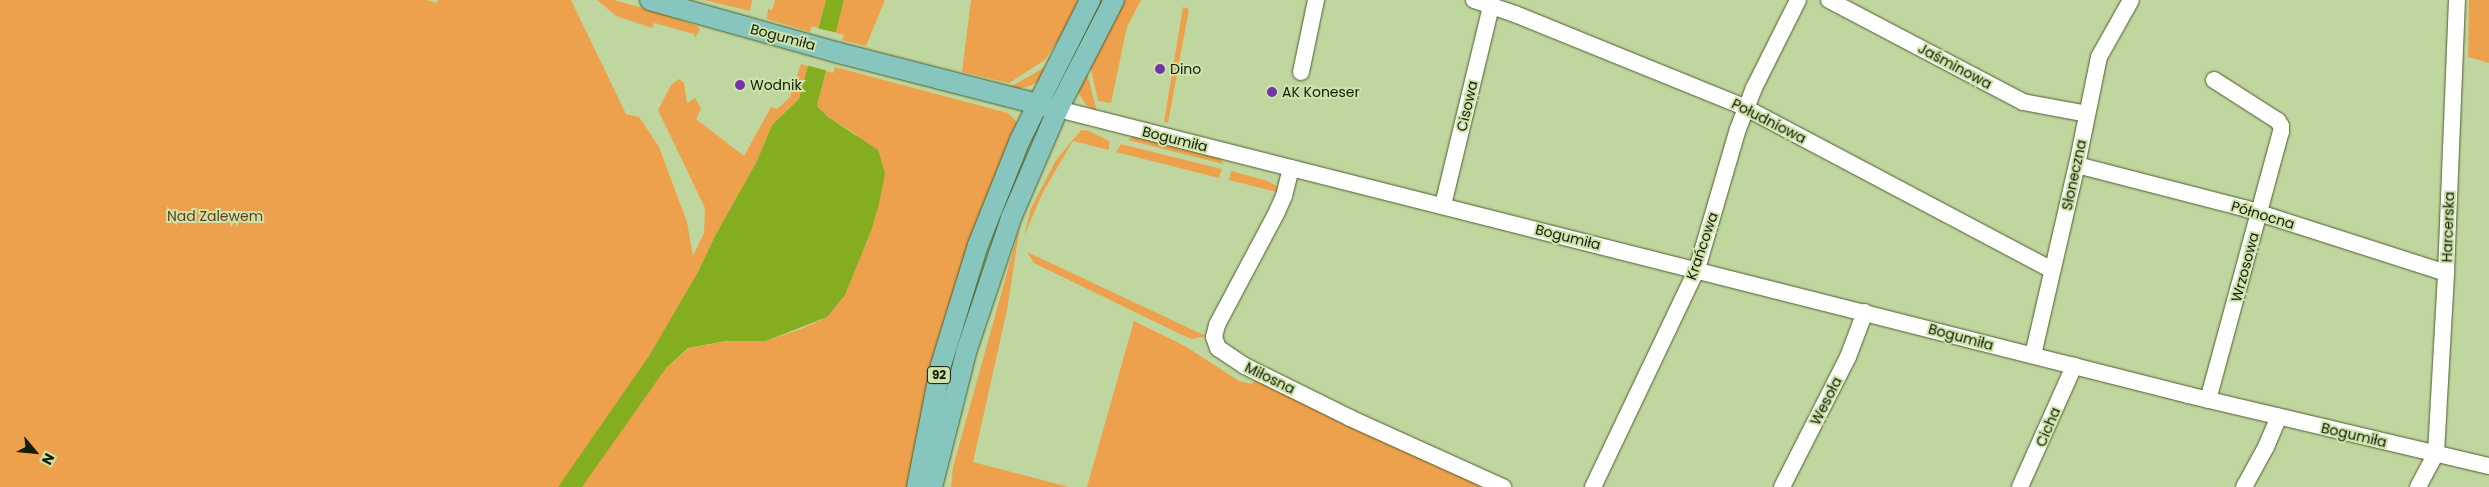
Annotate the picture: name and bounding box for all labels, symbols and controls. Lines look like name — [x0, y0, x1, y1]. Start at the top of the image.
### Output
street label: Bogumiła — [749, 20, 817, 54]
street label: Jaśminowa — [1915, 40, 1995, 92]
place label: Dino — [1170, 61, 1201, 77]
marker: Dino — [1154, 63, 1166, 75]
place label: Wodnik — [750, 77, 802, 93]
marker: Wodnik — [734, 79, 746, 91]
street label: Cisowa — [1453, 79, 1481, 133]
place label: AK Koneser — [1282, 84, 1360, 100]
marker: AK Koneser — [1266, 86, 1278, 98]
street label: Południowa — [1729, 95, 1809, 147]
street label: Bogumiła — [1141, 123, 1209, 155]
street label: Słoneczna — [2058, 138, 2090, 212]
street label: Harcerska — [2438, 191, 2458, 263]
street label: Północna — [2229, 197, 2297, 233]
park label: Nad Zalewem — [167, 208, 263, 224]
street label: Krańcowa — [1683, 210, 1721, 282]
street label: Bogumiła — [1534, 221, 1602, 253]
street label: Wrzosowa — [2228, 230, 2262, 304]
street label: Bogumiła — [1927, 320, 1995, 354]
street label: Miłosna — [1242, 359, 1298, 397]
road number: 92 — [926, 366, 952, 384]
street label: Wesoła — [1807, 374, 1845, 428]
street label: Cicha — [2032, 405, 2064, 449]
street label: Bogumiła — [2320, 419, 2388, 451]
north arrow — [10, 427, 60, 477]
text: N — [37, 450, 60, 468]

